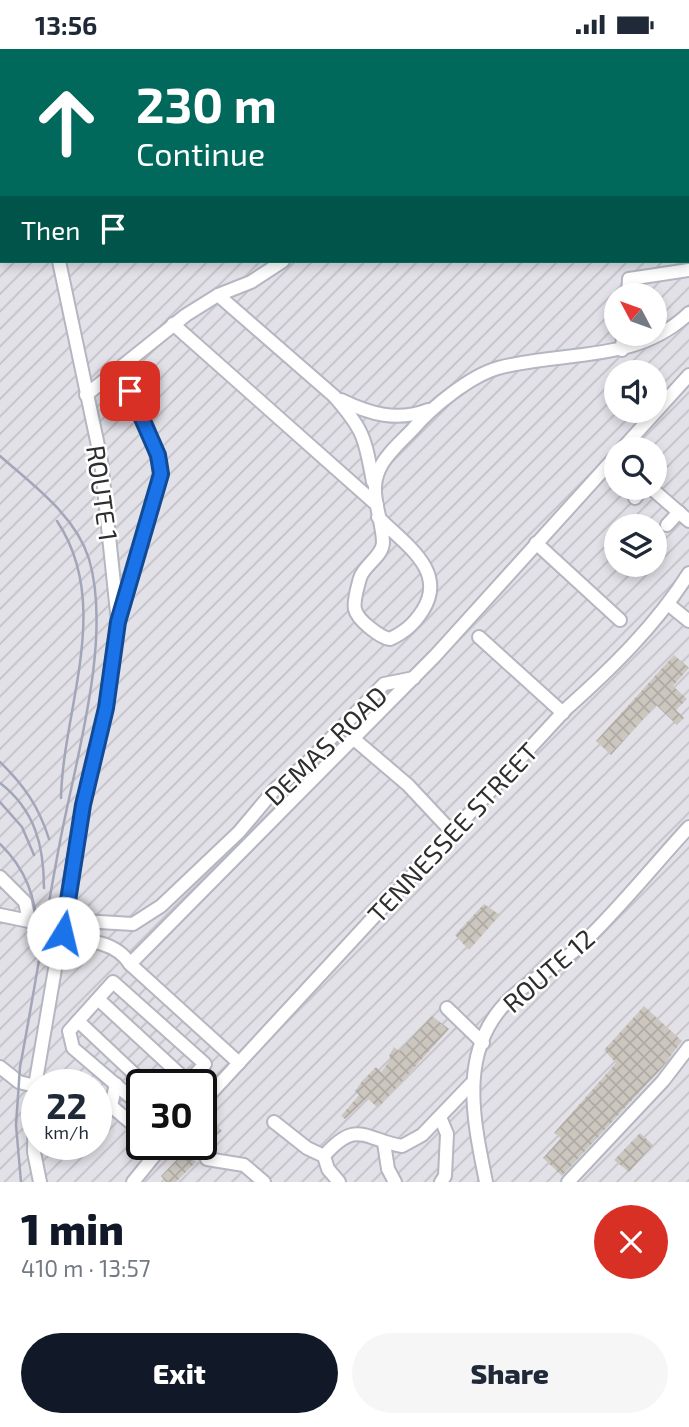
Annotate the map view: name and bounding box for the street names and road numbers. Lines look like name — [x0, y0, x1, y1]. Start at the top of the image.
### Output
street label: ROUTE 1 — [81, 443, 125, 543]
street label: DEMAS ROAD — [257, 679, 393, 811]
street label: TENNESSEE STREET — [361, 736, 543, 928]
street label: ROUTE 12 — [496, 922, 600, 1018]

